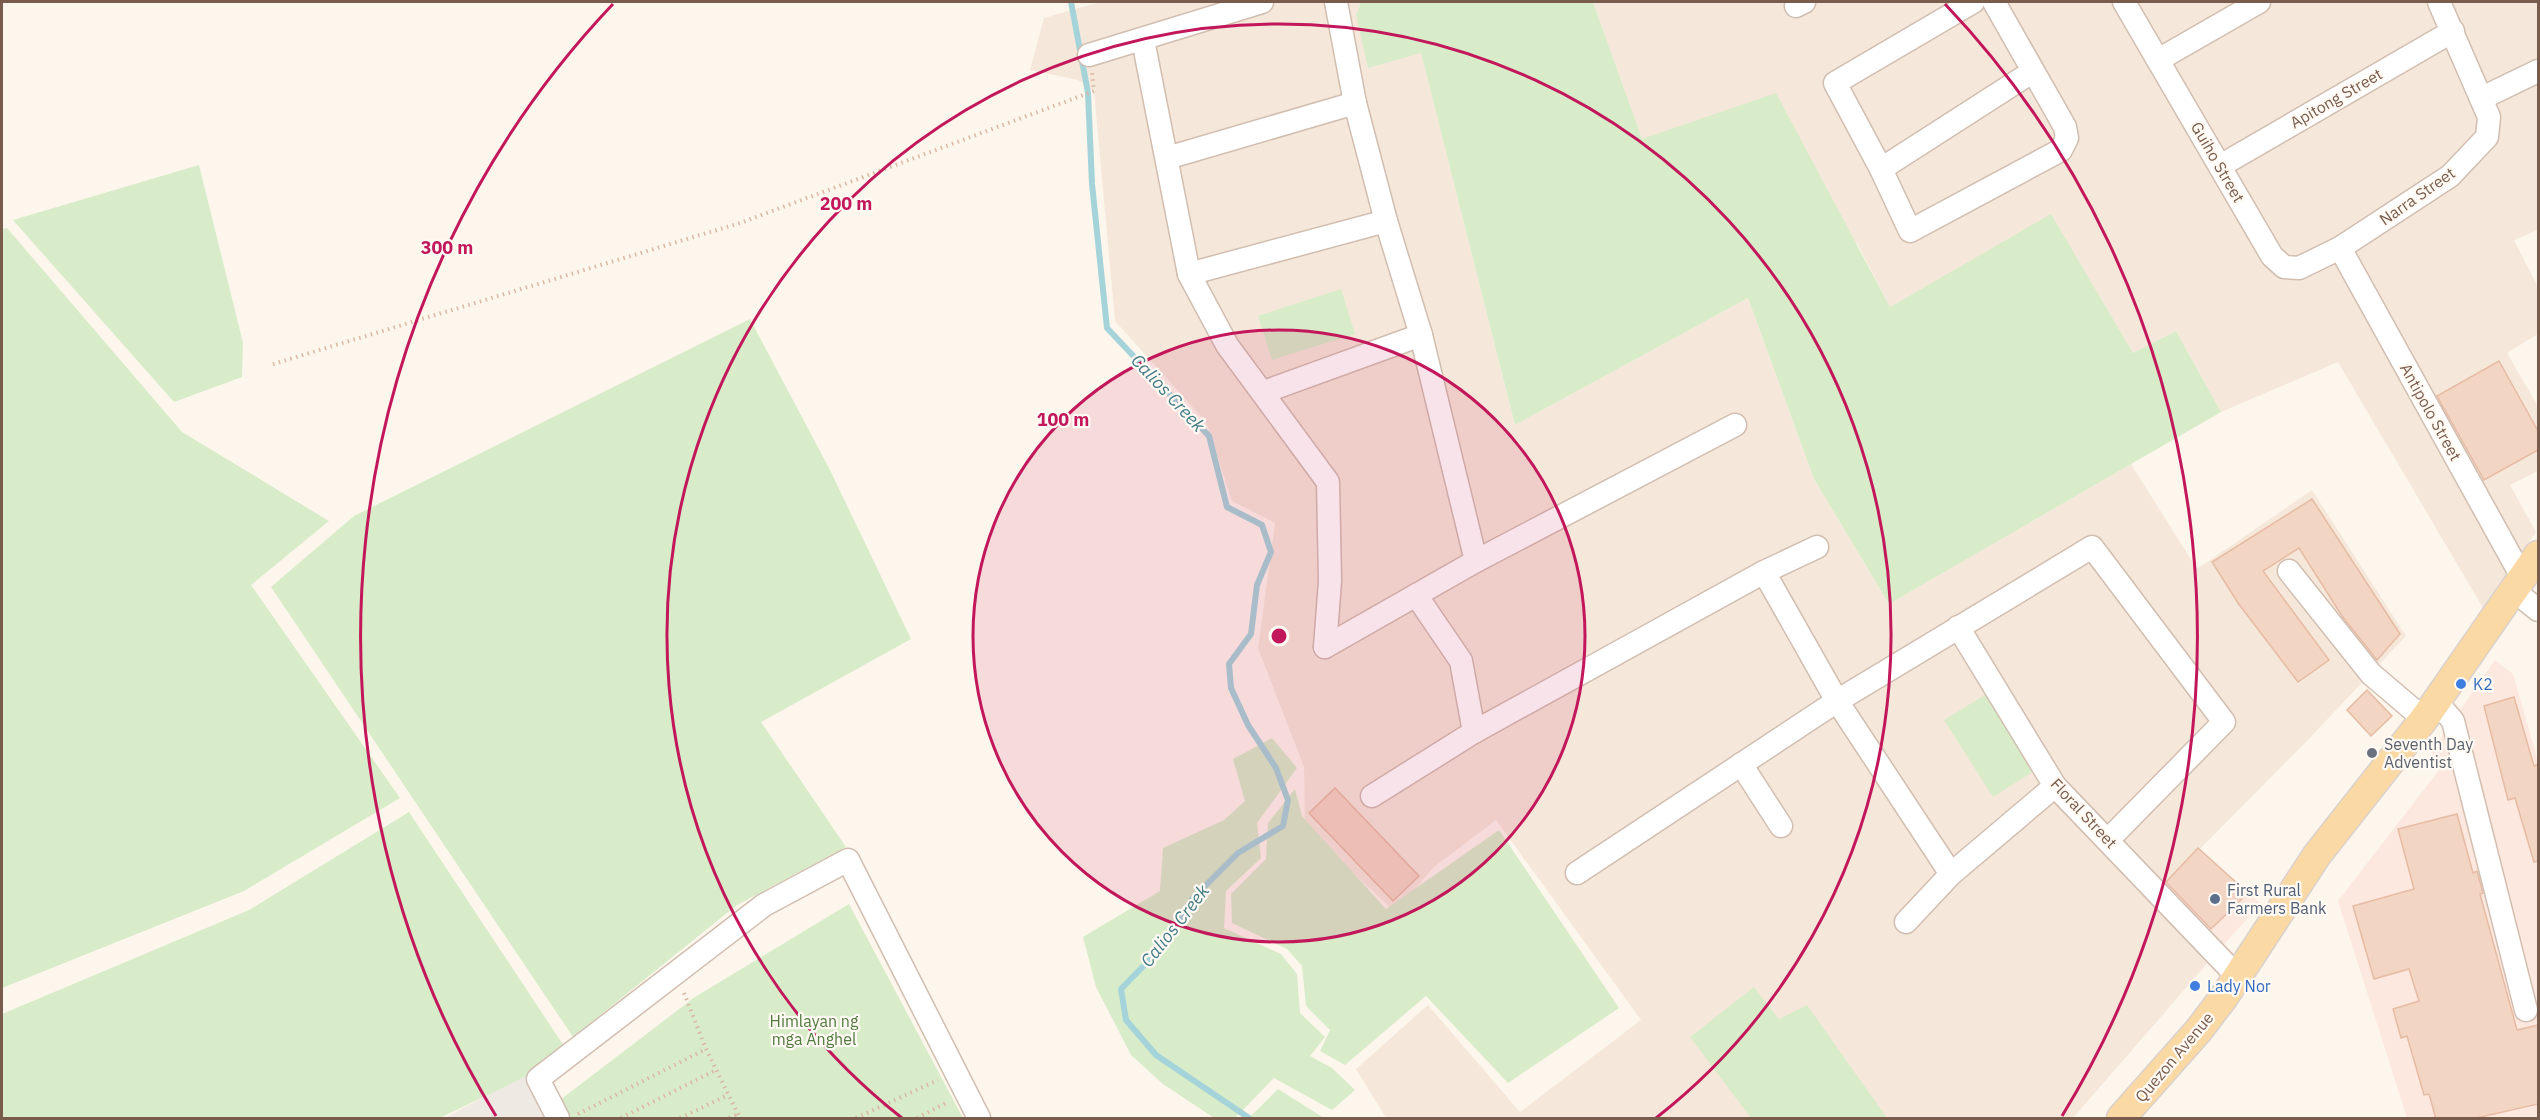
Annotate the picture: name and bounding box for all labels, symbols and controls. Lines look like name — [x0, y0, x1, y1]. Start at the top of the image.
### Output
street label: Apitong Street — [2286, 64, 2386, 132]
street label: Guiho Street — [2187, 118, 2249, 206]
street label: Narra Street — [2375, 163, 2459, 229]
text: 200 m — [820, 192, 872, 215]
text: 300 m — [421, 236, 473, 259]
water label: Calios Creek — [1126, 349, 1211, 437]
street label: Antipolo Street — [2396, 360, 2466, 464]
text: 100 m — [1037, 408, 1089, 431]
centre of rings — [1269, 626, 1289, 646]
place label: K2 — [2473, 674, 2493, 694]
marker: K2 — [2454, 677, 2468, 691]
place label: Seventh Day Adventist — [2384, 734, 2473, 772]
marker: Seventh Day Adventist — [2365, 746, 2379, 760]
street label: Floral Street — [2046, 774, 2122, 852]
water label: Calios Creek — [1135, 879, 1214, 972]
place label: First Rural Farmers Bank — [2227, 880, 2327, 918]
marker: First Rural Farmers Bank — [2208, 892, 2222, 906]
place label: Lady Nor — [2207, 976, 2271, 996]
marker: Lady Nor — [2188, 979, 2202, 993]
street label: Quezon Avenue — [2130, 1008, 2218, 1106]
park label: Himlayan ng mga Anghel — [770, 1011, 859, 1049]

